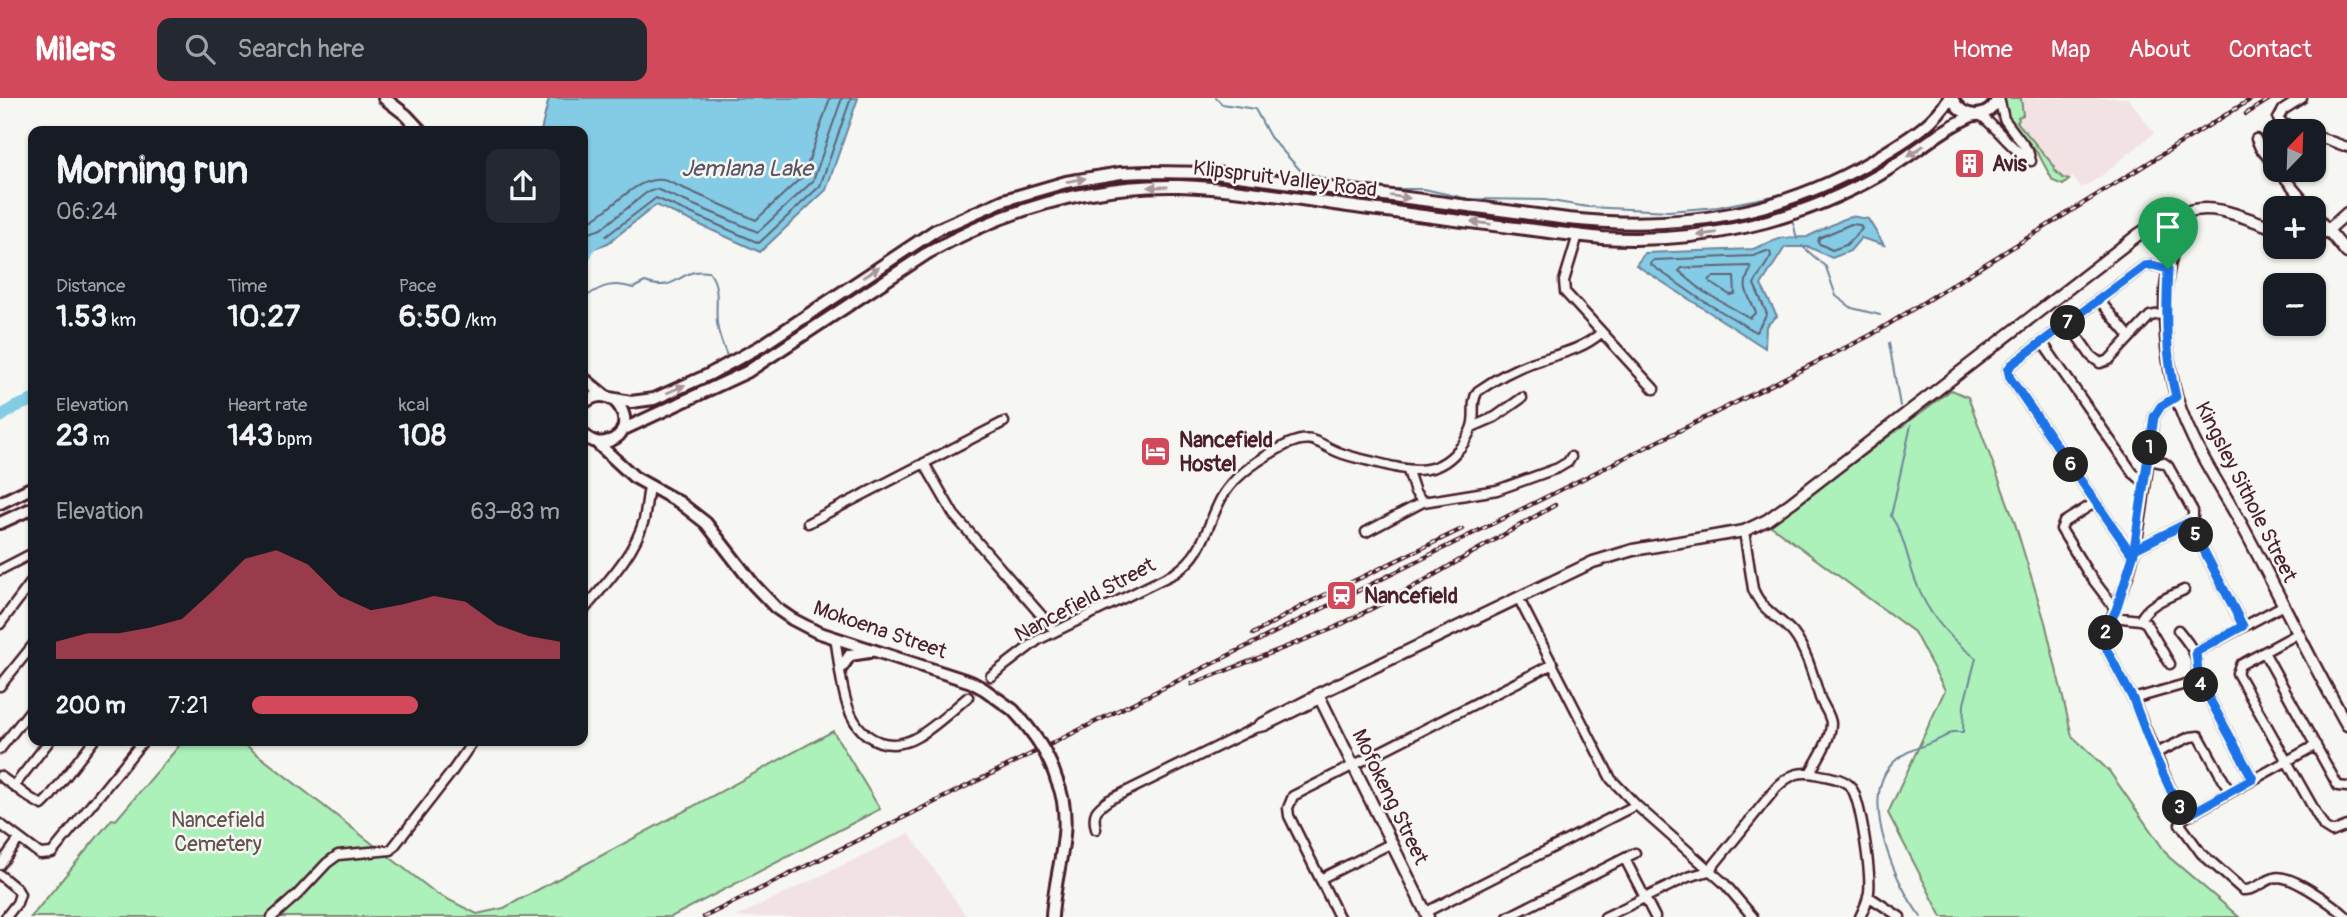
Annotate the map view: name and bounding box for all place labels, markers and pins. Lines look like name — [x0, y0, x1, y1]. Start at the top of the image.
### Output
building icon: Avis — [1952, 147, 1986, 181]
place label: Avis — [1992, 151, 2028, 178]
pin — [2138, 197, 2198, 269]
pin: 7 — [2050, 306, 2086, 341]
place label: Nancefield Hostel — [1179, 427, 1273, 478]
pin: 1 — [2132, 430, 2168, 466]
hotel icon: Nancefield Hostel — [1139, 435, 1173, 469]
pin: 6 — [2054, 448, 2088, 482]
pin: 5 — [2178, 518, 2214, 552]
station icon: Nancefield — [1324, 579, 1358, 613]
place label: Nancefield — [1364, 583, 1458, 610]
pin: 2 — [2088, 616, 2124, 650]
pin: 4 — [2184, 668, 2218, 702]
pin: 3 — [2162, 790, 2198, 826]

